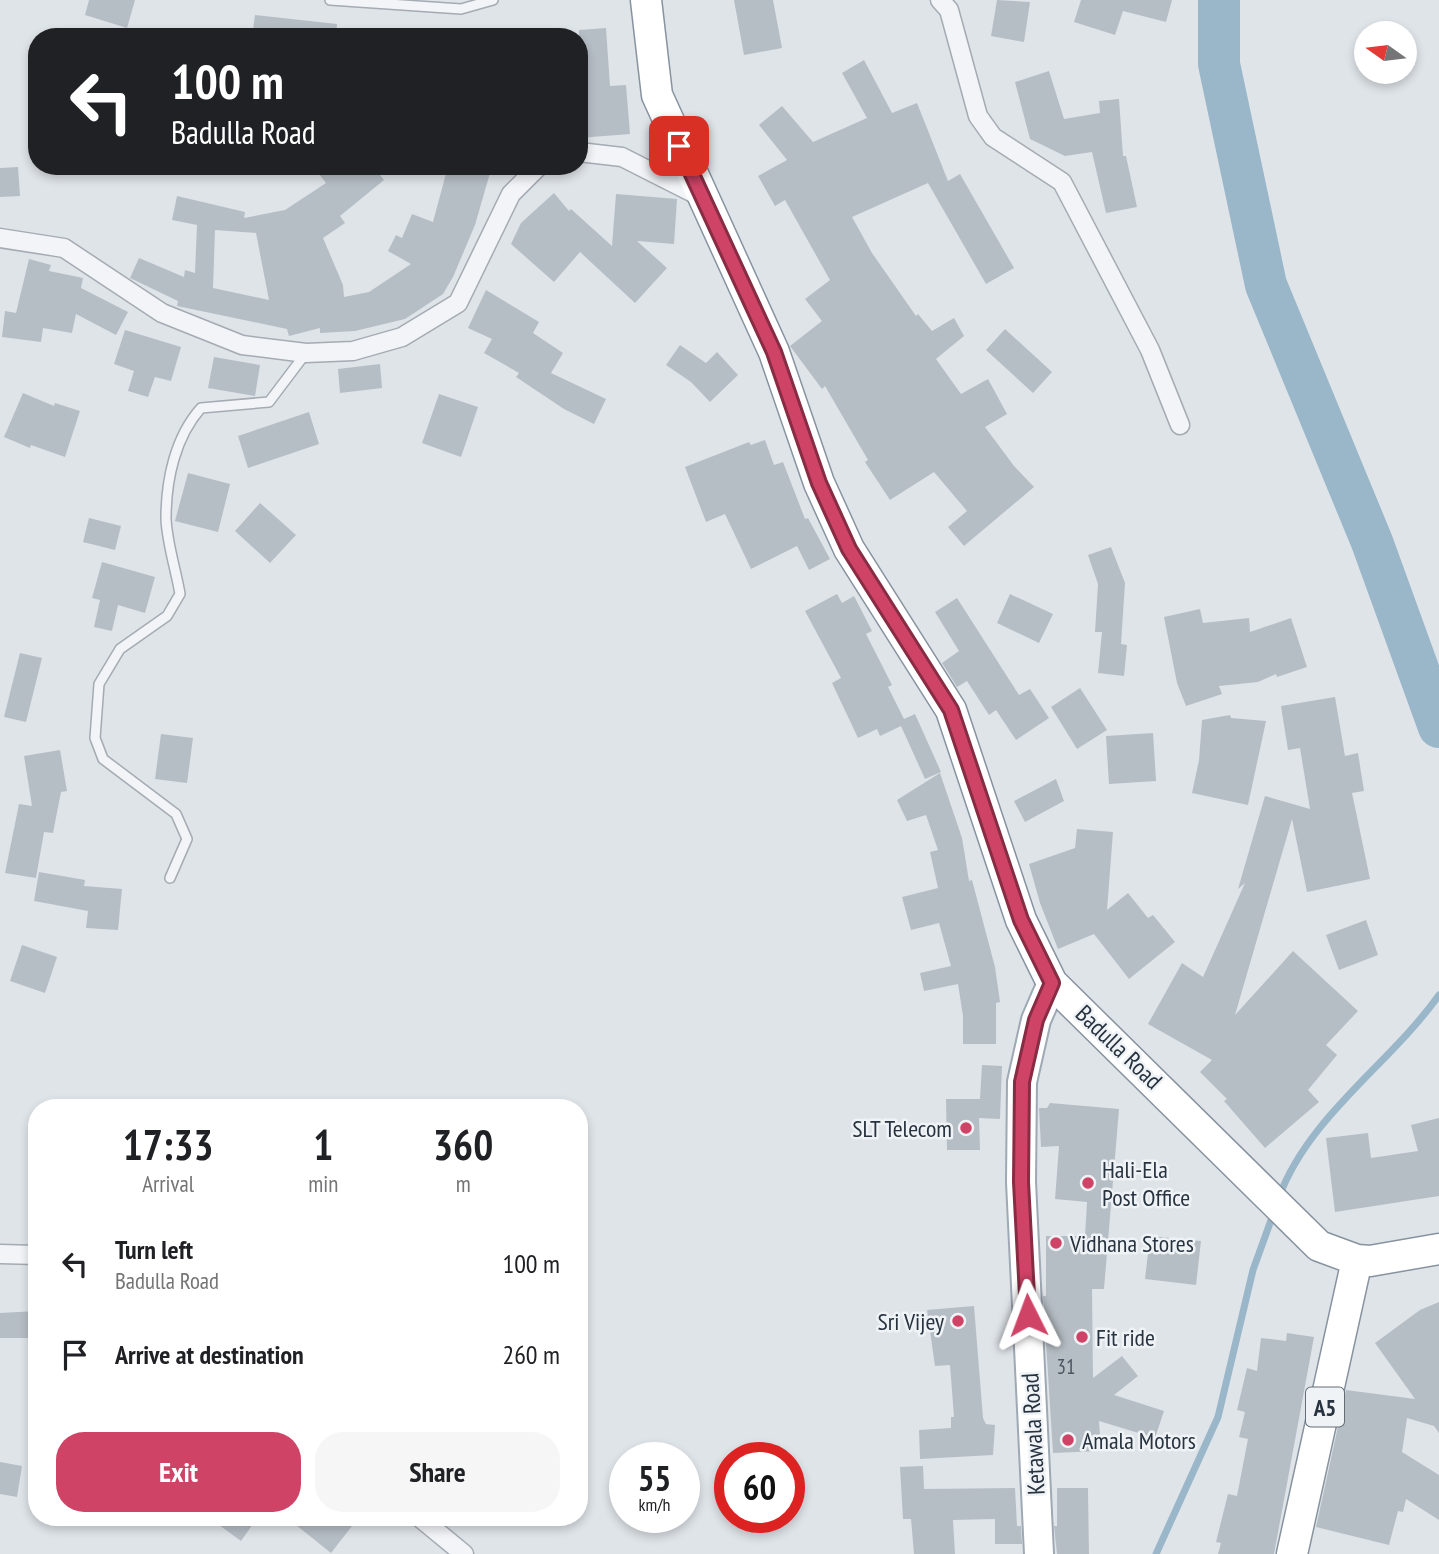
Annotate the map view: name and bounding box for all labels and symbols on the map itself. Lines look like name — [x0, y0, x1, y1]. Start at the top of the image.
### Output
north arrow — [1354, 21, 1418, 84]
pin — [649, 116, 709, 176]
street label: Badulla Road — [1069, 998, 1169, 1096]
place label: SLT Telecom — [852, 1113, 952, 1144]
marker: SLT Telecom — [958, 1120, 974, 1136]
place label: Hali-Ela Post Office — [1102, 1154, 1190, 1213]
marker: Hali-Ela Post Office — [1080, 1175, 1096, 1191]
place label: Vidhana Stores — [1069, 1228, 1194, 1259]
marker: Vidhana Stores — [1048, 1235, 1064, 1251]
position arrow — [991, 1278, 1065, 1352]
place label: Sri Vijey — [877, 1306, 944, 1337]
marker: Sri Vijey — [950, 1313, 966, 1329]
place label: Fit ride — [1096, 1322, 1155, 1353]
marker: Fit ride — [1074, 1329, 1090, 1345]
house number: 31 — [1057, 1353, 1075, 1380]
street label: Ketawala Road — [1014, 1372, 1052, 1496]
road number: A5 — [1306, 1388, 1344, 1426]
place label: Amala Motors — [1082, 1425, 1196, 1456]
marker: Amala Motors — [1060, 1432, 1076, 1448]
speed limit sign: 60 — [714, 1442, 805, 1533]

